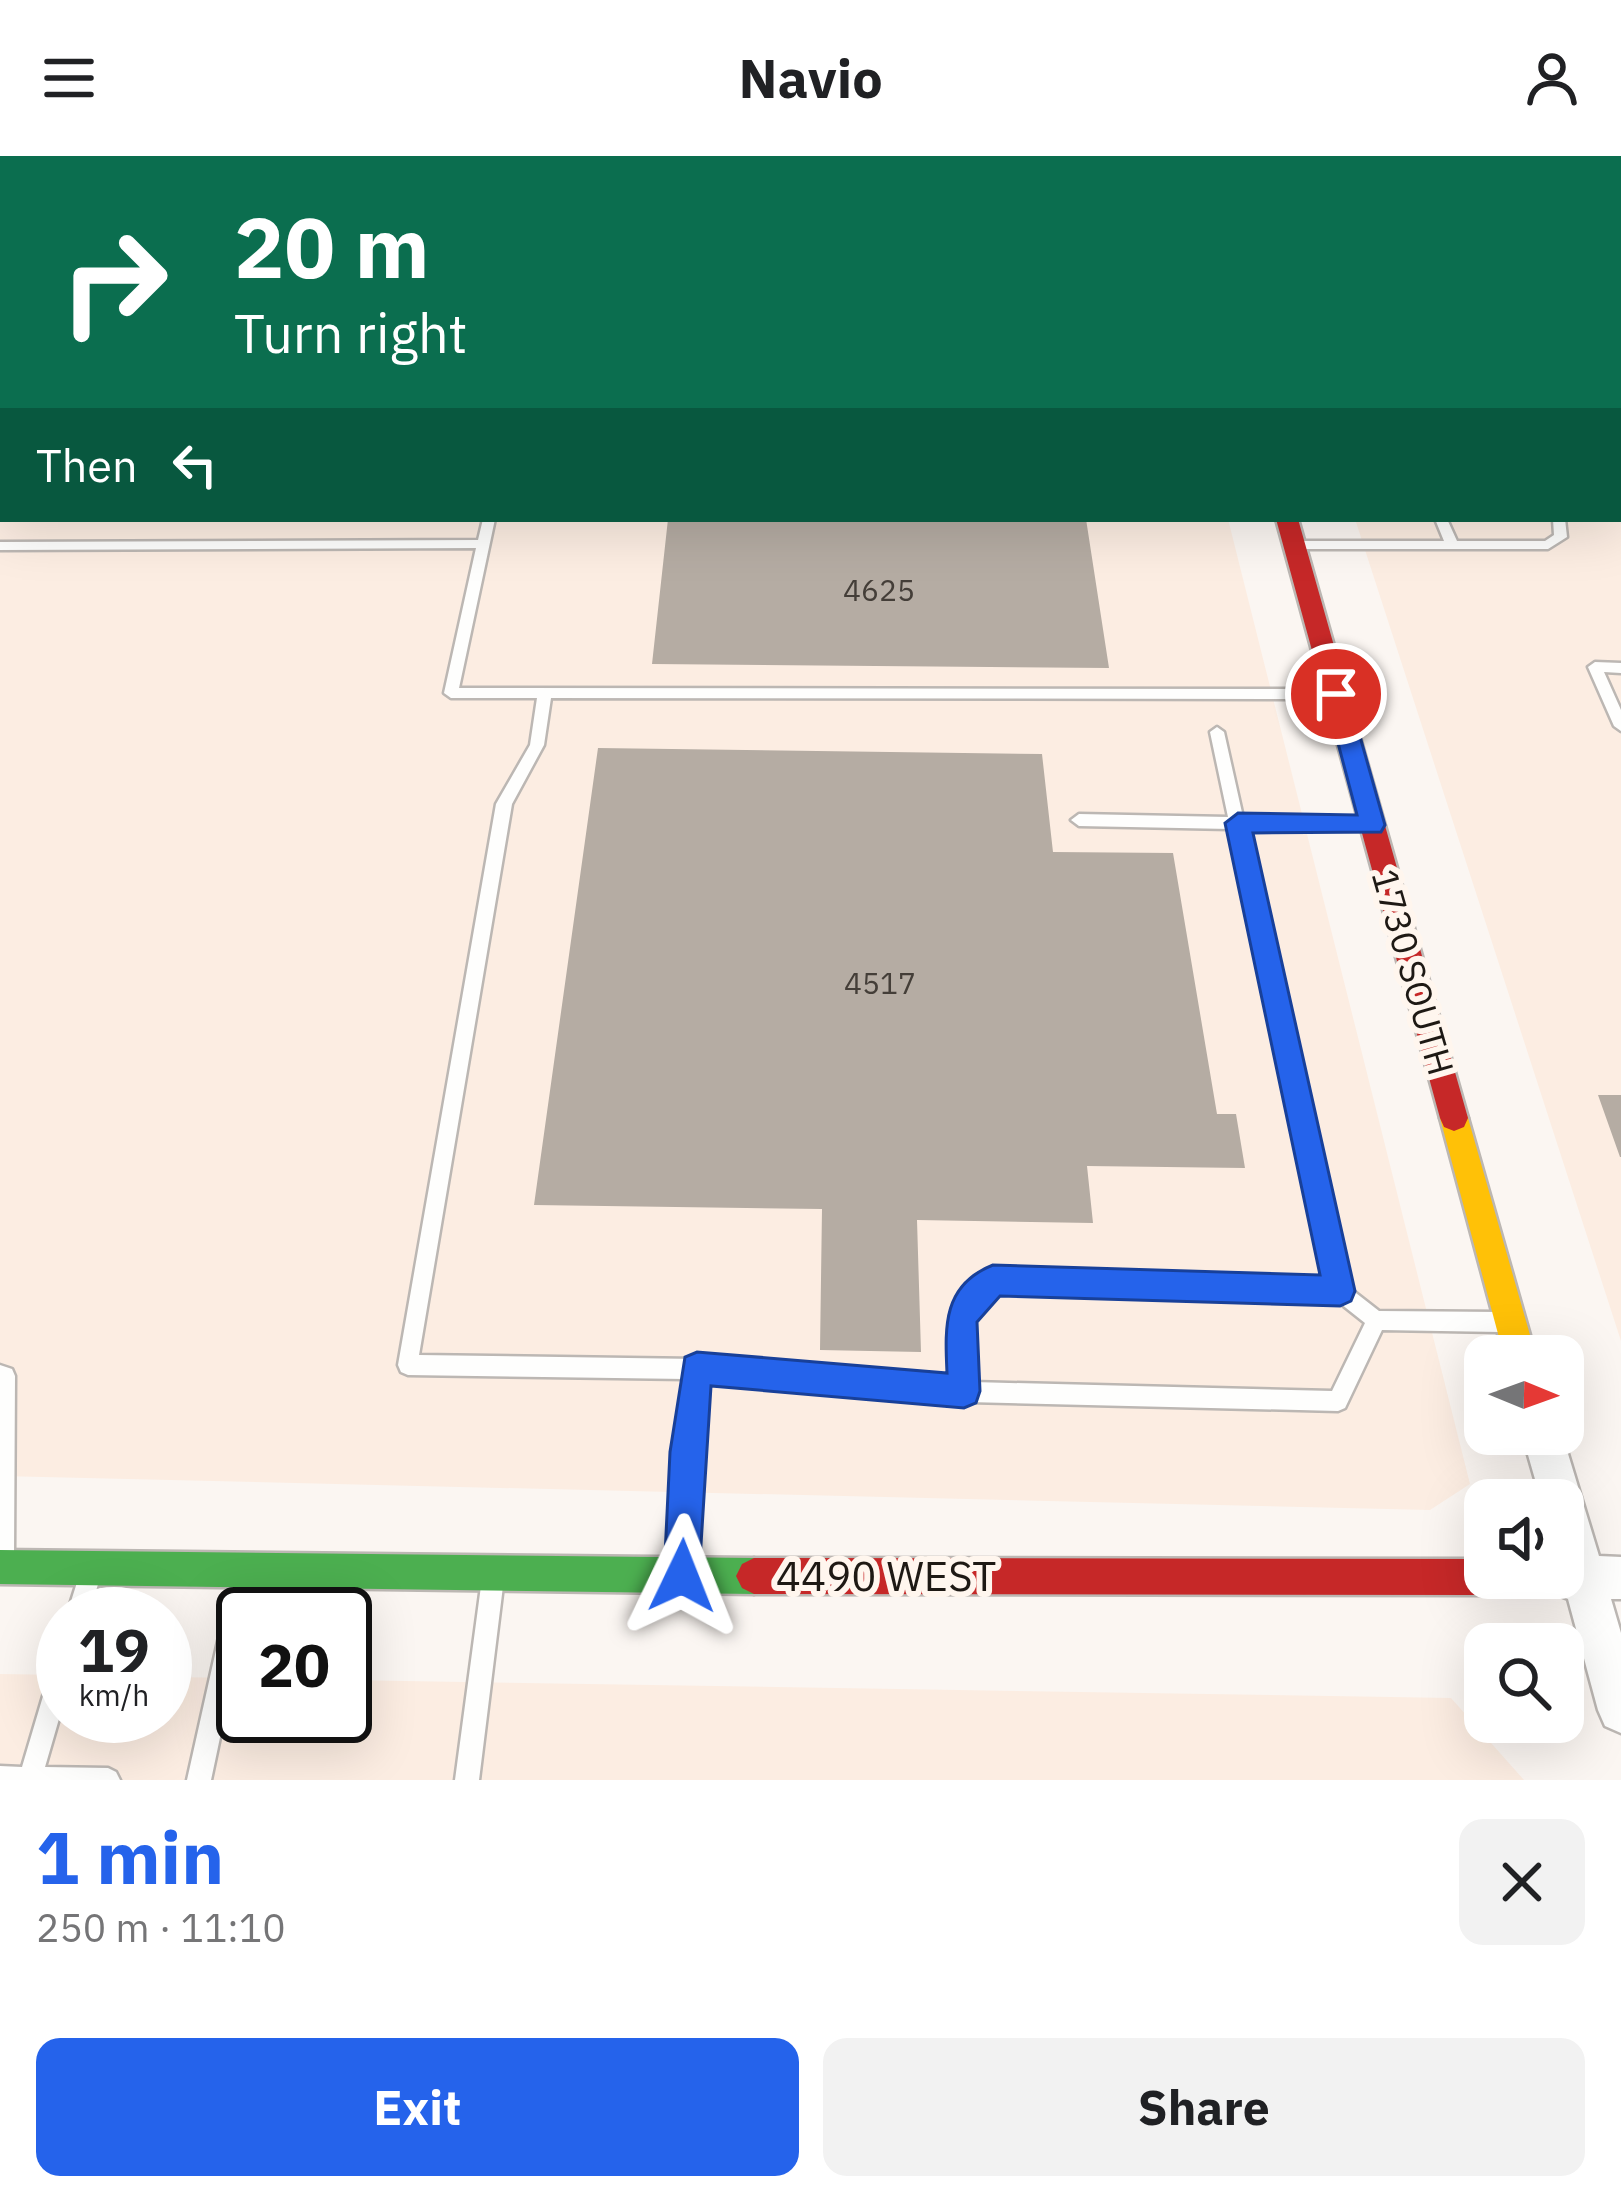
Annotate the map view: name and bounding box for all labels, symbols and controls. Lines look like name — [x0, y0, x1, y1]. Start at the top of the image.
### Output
text: Navio — [738, 43, 883, 113]
icon: menu — [36, 45, 102, 111]
icon: person — [1519, 45, 1585, 111]
text: 20 m — [234, 192, 430, 301]
icon: right — [36, 204, 192, 360]
text: Turn right — [234, 298, 468, 368]
icon: left — [162, 432, 228, 498]
text: Then — [36, 436, 138, 494]
house number: 4625 — [843, 570, 915, 609]
pin — [1285, 643, 1387, 745]
icon: arrive — [1303, 661, 1369, 727]
street label: 1730 SOUTH — [1362, 864, 1465, 1080]
house number: 4517 — [844, 963, 916, 1002]
north arrow — [1464, 1335, 1584, 1455]
map controls — [1464, 1335, 1584, 1743]
button: sound — [1464, 1479, 1584, 1599]
position arrow — [619, 1513, 745, 1639]
street label: 4490 WEST — [776, 1548, 996, 1603]
speed limit sign: 20 — [216, 1587, 372, 1743]
text: 19 — [78, 1610, 150, 1689]
button: search — [1464, 1623, 1584, 1743]
text: km/h — [79, 1675, 149, 1714]
text: 1 min — [36, 1810, 224, 1904]
button: close — [1459, 1819, 1585, 1945]
text: 250 m · 11:10 — [36, 1902, 286, 1953]
button: Exit — [36, 2038, 799, 2176]
button: Share — [823, 2038, 1585, 2176]

